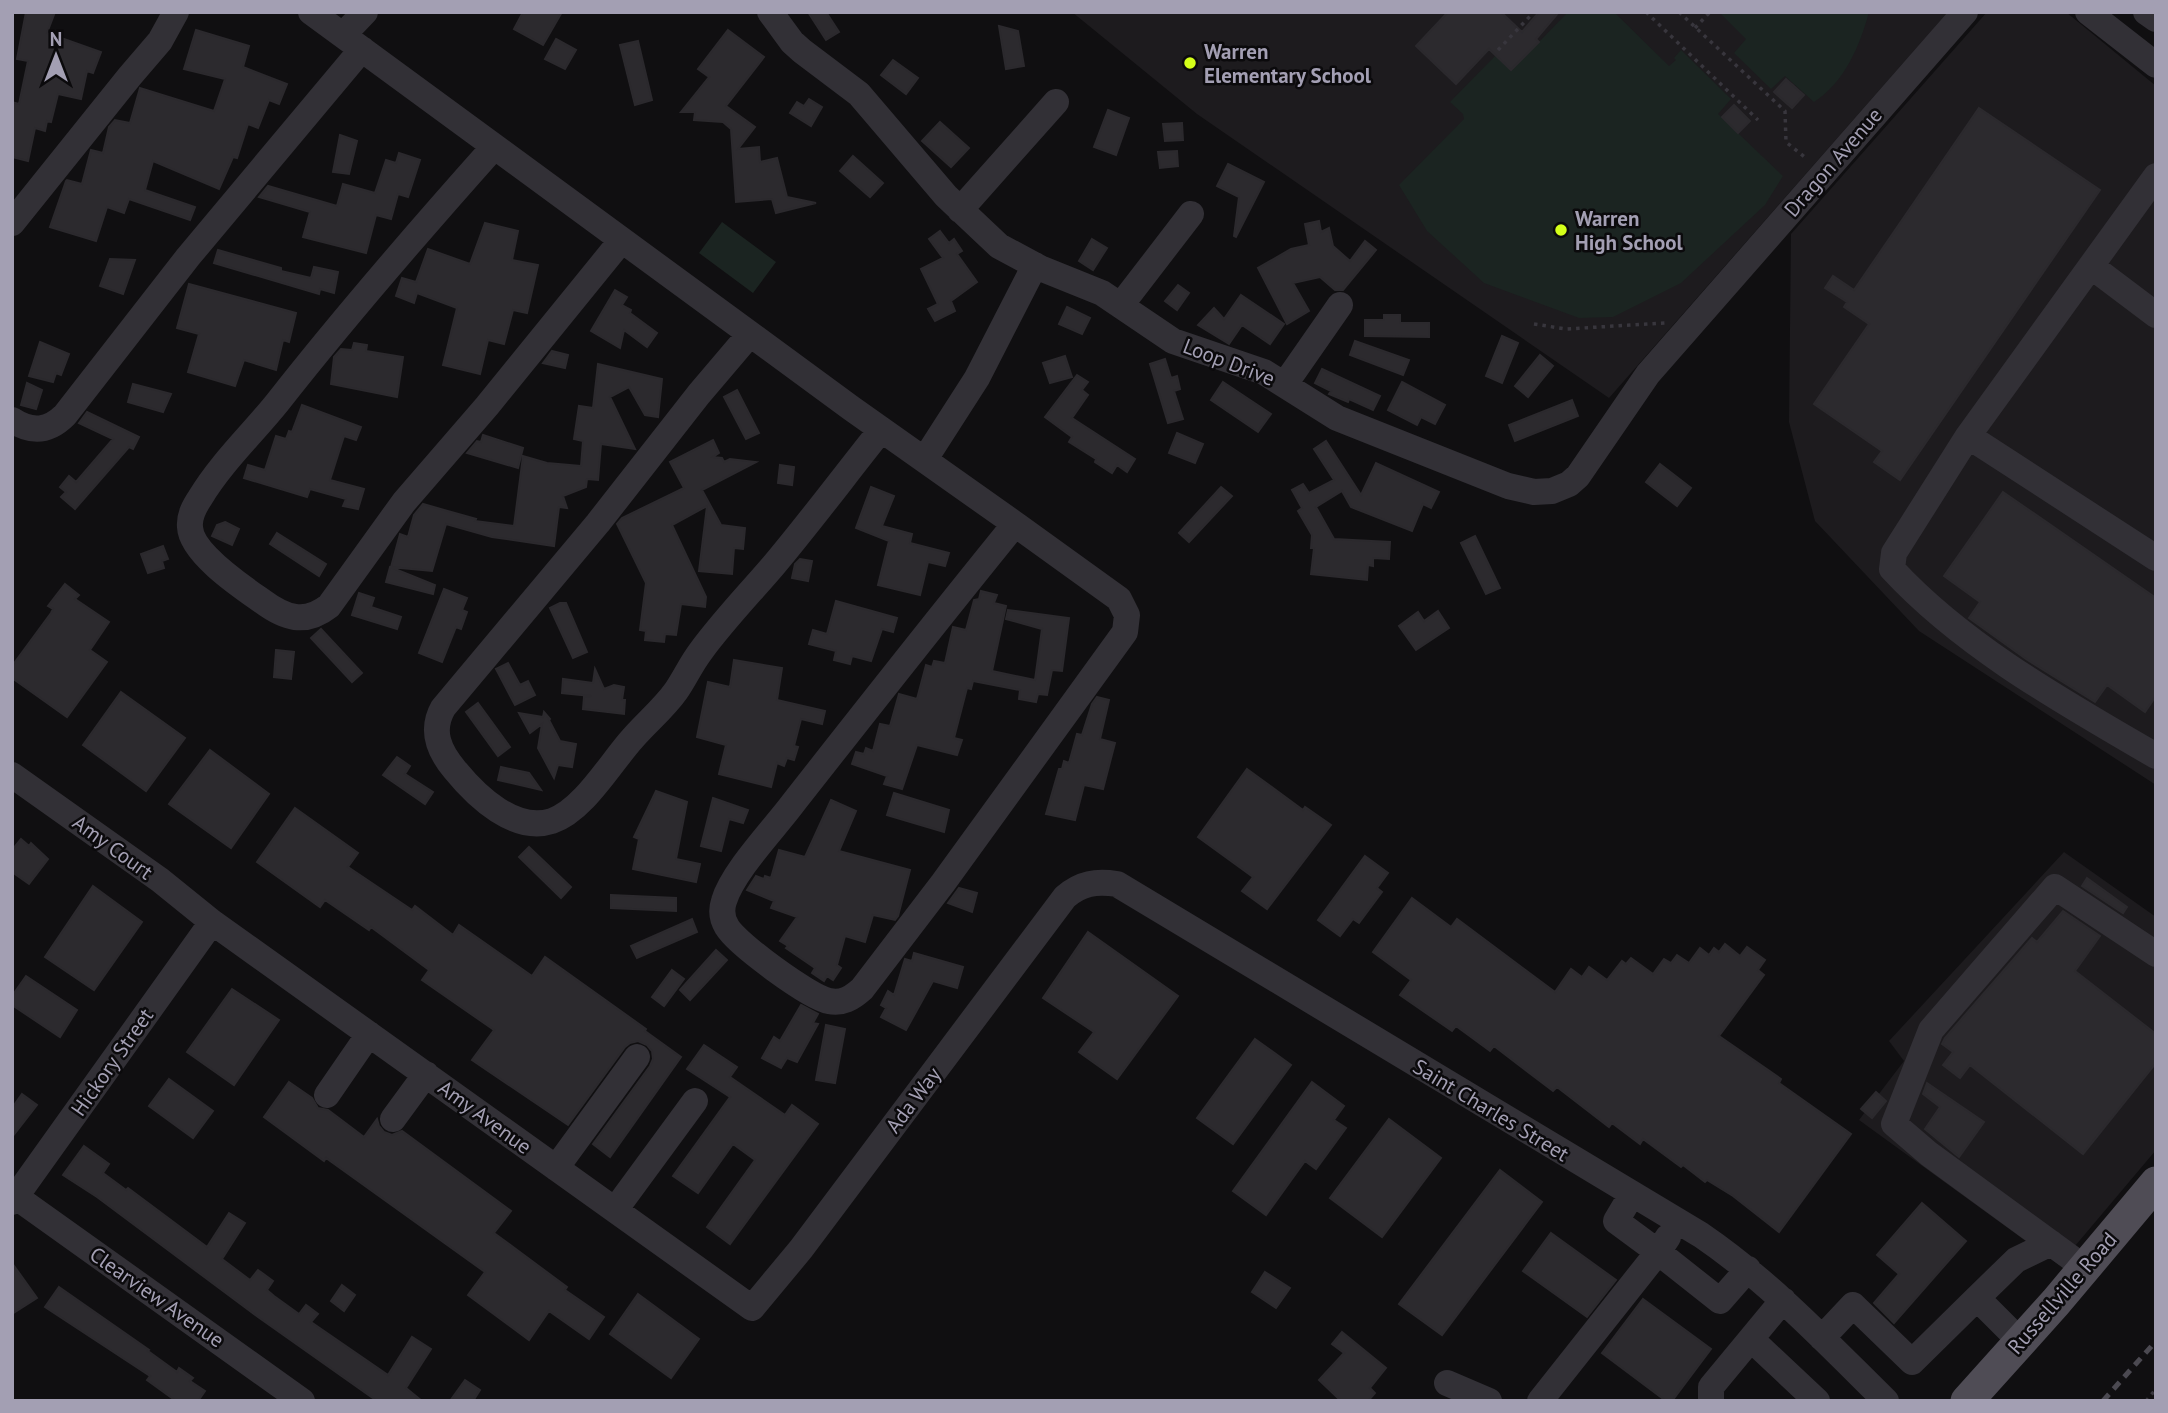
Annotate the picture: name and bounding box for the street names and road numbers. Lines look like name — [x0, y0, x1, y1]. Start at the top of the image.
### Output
street label: Dragon Avenue — [1778, 102, 1888, 222]
street label: Loop Drive — [1179, 332, 1279, 392]
street label: Amy Court — [68, 809, 158, 885]
street label: Hickory Street — [65, 1003, 159, 1121]
street label: Saint Charles Street — [1408, 1053, 1574, 1167]
street label: Ada Way — [879, 1061, 947, 1138]
street label: Amy Avenue — [433, 1074, 537, 1160]
street label: Russellville Road — [2002, 1226, 2122, 1360]
street label: Clearview Avenue — [85, 1241, 229, 1353]

